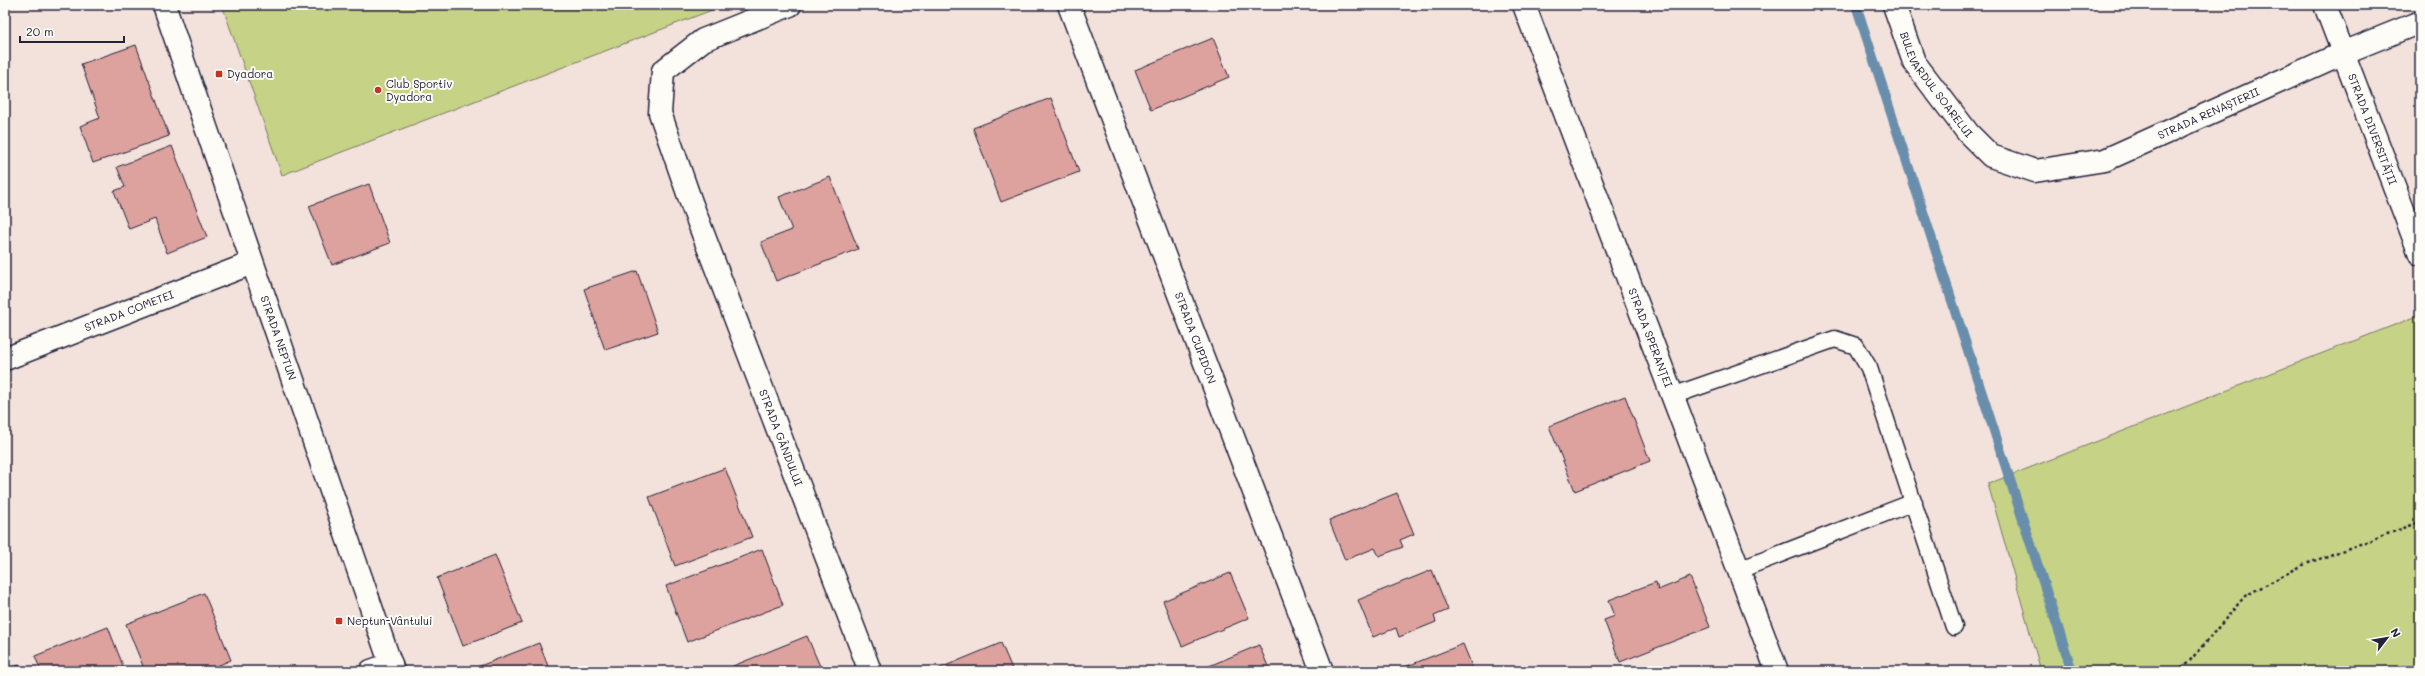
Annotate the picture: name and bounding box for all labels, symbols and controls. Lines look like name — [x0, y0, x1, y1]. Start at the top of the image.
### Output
scale bar — [20, 18, 124, 44]
text: 20 m — [26, 23, 54, 39]
street label: BULEVARDUL SOARELUI — [1897, 29, 1976, 141]
place label: Dyadora — [227, 66, 273, 81]
marker: Dyadora — [214, 69, 224, 79]
street label: STRADA DIVERSITĂȚII — [2345, 71, 2401, 187]
place label: Club Sportiv Dyadora — [386, 76, 452, 104]
street label: STRADA RENAȘTERII — [2155, 84, 2262, 142]
marker: Club Sportiv Dyadora — [373, 85, 383, 95]
street label: STRADA COMETEI — [82, 286, 176, 334]
street label: STRADA SPERANȚEI — [1625, 286, 1677, 390]
street label: STRADA CUPIDON — [1172, 290, 1220, 386]
street label: STRADA NEPTUN — [257, 293, 300, 382]
street label: STRADA GÂNDULUI — [756, 387, 807, 488]
place label: Neptun-Vântului — [347, 613, 432, 628]
marker: Neptun-Vântului — [334, 616, 344, 626]
north arrow — [2367, 618, 2407, 658]
text: N — [2387, 625, 2405, 640]

